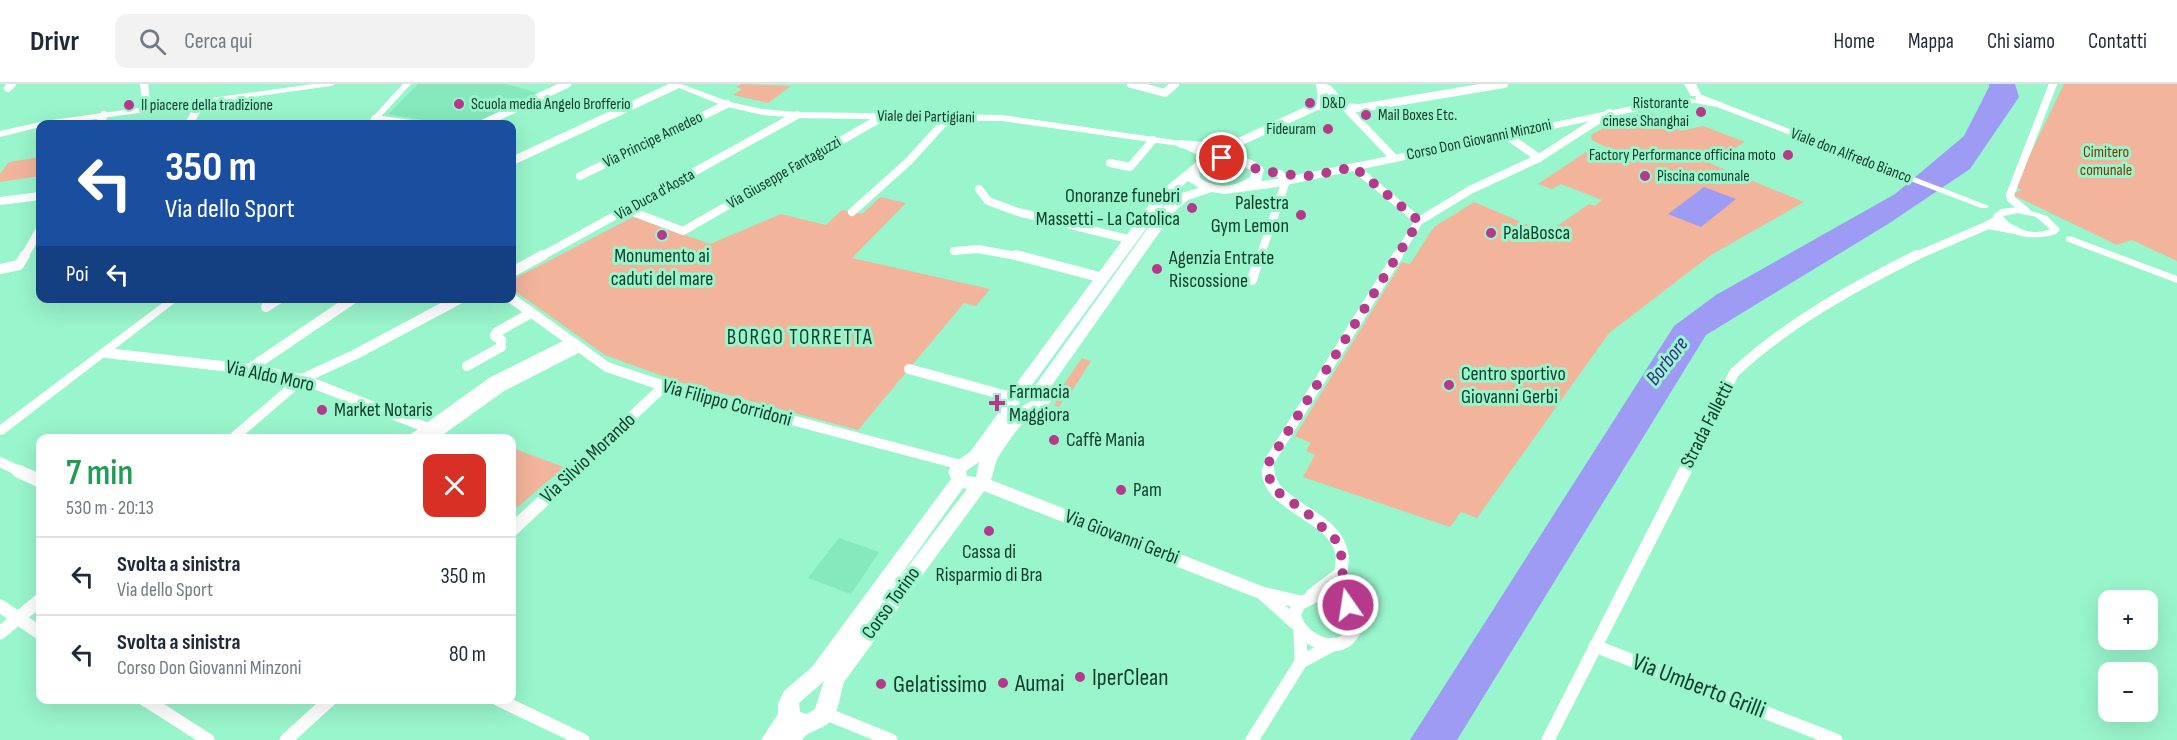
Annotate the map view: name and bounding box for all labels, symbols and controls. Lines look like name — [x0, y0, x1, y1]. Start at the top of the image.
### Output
search box — [115, 14, 535, 68]
text: Drivr — [30, 25, 79, 58]
icon: search — [136, 25, 169, 58]
text: Cerca qui — [184, 28, 252, 55]
text: Home — [1834, 29, 1875, 54]
text: Mappa — [1908, 29, 1954, 54]
text: Chi siamo — [1987, 29, 2055, 54]
text: Contatti — [2088, 29, 2147, 54]
place label: D&D — [1322, 94, 1346, 113]
place label: Ristorante cinese Shanghai — [1603, 94, 1689, 131]
place label: Scuola media Angelo Brofferio — [471, 95, 631, 114]
place label: Il piacere della tradizione — [141, 96, 273, 115]
marker: D&D — [1303, 96, 1317, 110]
marker: Scuola media Angelo Brofferio — [452, 97, 466, 111]
marker: Il piacere della tradizione — [122, 98, 136, 112]
marker: Ristorante cinese Shanghai — [1694, 105, 1708, 119]
place label: Mail Boxes Etc. — [1378, 106, 1457, 125]
street label: Viale dei Partigiani — [877, 107, 975, 127]
street label: Via Principe Amedeo — [600, 108, 706, 172]
marker: Mail Boxes Etc. — [1359, 108, 1373, 122]
street label: Corso Don Giovanni Minzoni — [1405, 115, 1553, 165]
place label: Fideuram — [1266, 120, 1316, 139]
marker: Fideuram — [1321, 122, 1335, 136]
street label: Viale don Alfredo Bianco — [1788, 124, 1914, 188]
pin — [1196, 132, 1247, 183]
street label: Via Giuseppe Fantaguzzi — [724, 133, 844, 213]
icon: arrive — [1205, 141, 1238, 174]
text: 350 m — [165, 142, 257, 193]
park label: Cimitero comunale — [2080, 143, 2132, 180]
icon: left — [66, 144, 144, 222]
place label: Factory Performance officina moto — [1589, 146, 1776, 165]
marker: Factory Performance officina moto — [1781, 148, 1795, 162]
street label: Via Duca d'Aosta — [612, 165, 698, 225]
place label: Piscina comunale — [1657, 167, 1750, 186]
marker: Piscina comunale — [1638, 169, 1652, 183]
place label: Onoranze funebri Massetti - La Catolica — [1036, 184, 1180, 231]
place label: Palestra Gym Lemon — [1211, 191, 1289, 238]
text: Via dello Sport — [165, 193, 295, 225]
marker: Onoranze funebri Massetti - La Catolica — [1185, 201, 1199, 215]
marker: Palestra Gym Lemon — [1294, 208, 1308, 222]
place label: PalaBosca — [1503, 221, 1570, 245]
marker: PalaBosca — [1484, 226, 1498, 240]
marker: Monumento ai caduti del mare — [655, 228, 669, 242]
place label: Monumento ai caduti del mare — [611, 244, 713, 291]
place label: Agenzia Entrate Riscossione — [1168, 246, 1274, 293]
icon: left — [101, 258, 134, 291]
text: Poi — [66, 261, 89, 288]
marker: Agenzia Entrate Riscossione — [1150, 262, 1164, 276]
district label: BORGO TORRETTA — [727, 325, 873, 350]
water label: Borbore — [1640, 332, 1694, 390]
street label: Via Aldo Moro — [224, 355, 316, 397]
place label: Centro sportivo Giovanni Gerbi — [1461, 362, 1566, 409]
street label: Via Filippo Corridoni — [660, 374, 794, 432]
marker: Centro sportivo Giovanni Gerbi — [1442, 378, 1456, 392]
street label: Strada Falletti — [1675, 378, 1739, 472]
place label: Farmacia Maggiora — [1009, 380, 1070, 427]
marker: Farmacia Maggiora — [990, 396, 1004, 410]
place label: Market Notaris — [334, 398, 433, 422]
marker: Market Notaris — [315, 403, 329, 417]
street label: Via Silvio Morando — [536, 408, 640, 508]
place label: Caffè Mania — [1066, 428, 1145, 452]
marker: Caffè Mania — [1047, 433, 1061, 447]
text: 7 min — [66, 452, 133, 495]
button: close — [423, 454, 486, 517]
place label: Pam — [1133, 478, 1162, 502]
marker: Pam — [1114, 483, 1128, 497]
text: 530 m · 20:13 — [66, 496, 154, 520]
street label: Via Giovanni Gerbi — [1061, 504, 1183, 570]
marker: Cassa di Risparmio di Bra — [982, 524, 996, 538]
place label: Cassa di Risparmio di Bra — [935, 540, 1043, 587]
text: Svolta a sinistra — [117, 551, 240, 578]
icon: left — [66, 560, 99, 593]
street label: Corso Torino — [857, 562, 925, 644]
text: 350 m — [441, 563, 486, 590]
position arrow — [1316, 573, 1380, 637]
text: Via dello Sport — [117, 578, 213, 602]
map controls — [2098, 590, 2158, 722]
button: + — [2098, 590, 2158, 650]
text: Svolta a sinistra — [117, 629, 240, 656]
icon: left — [66, 638, 99, 671]
text: 80 m — [449, 641, 486, 668]
street label: Via Umberto Grilli — [1628, 647, 1770, 725]
text: Corso Don Giovanni Minzoni — [117, 656, 301, 680]
button: − — [2098, 662, 2158, 722]
place label: IperClean — [1092, 663, 1169, 692]
place label: Aumai — [1014, 669, 1064, 698]
place label: Gelatissimo — [893, 670, 987, 699]
marker: IperClean — [1073, 670, 1087, 684]
marker: Aumai — [996, 676, 1010, 690]
marker: Gelatissimo — [874, 677, 888, 691]

